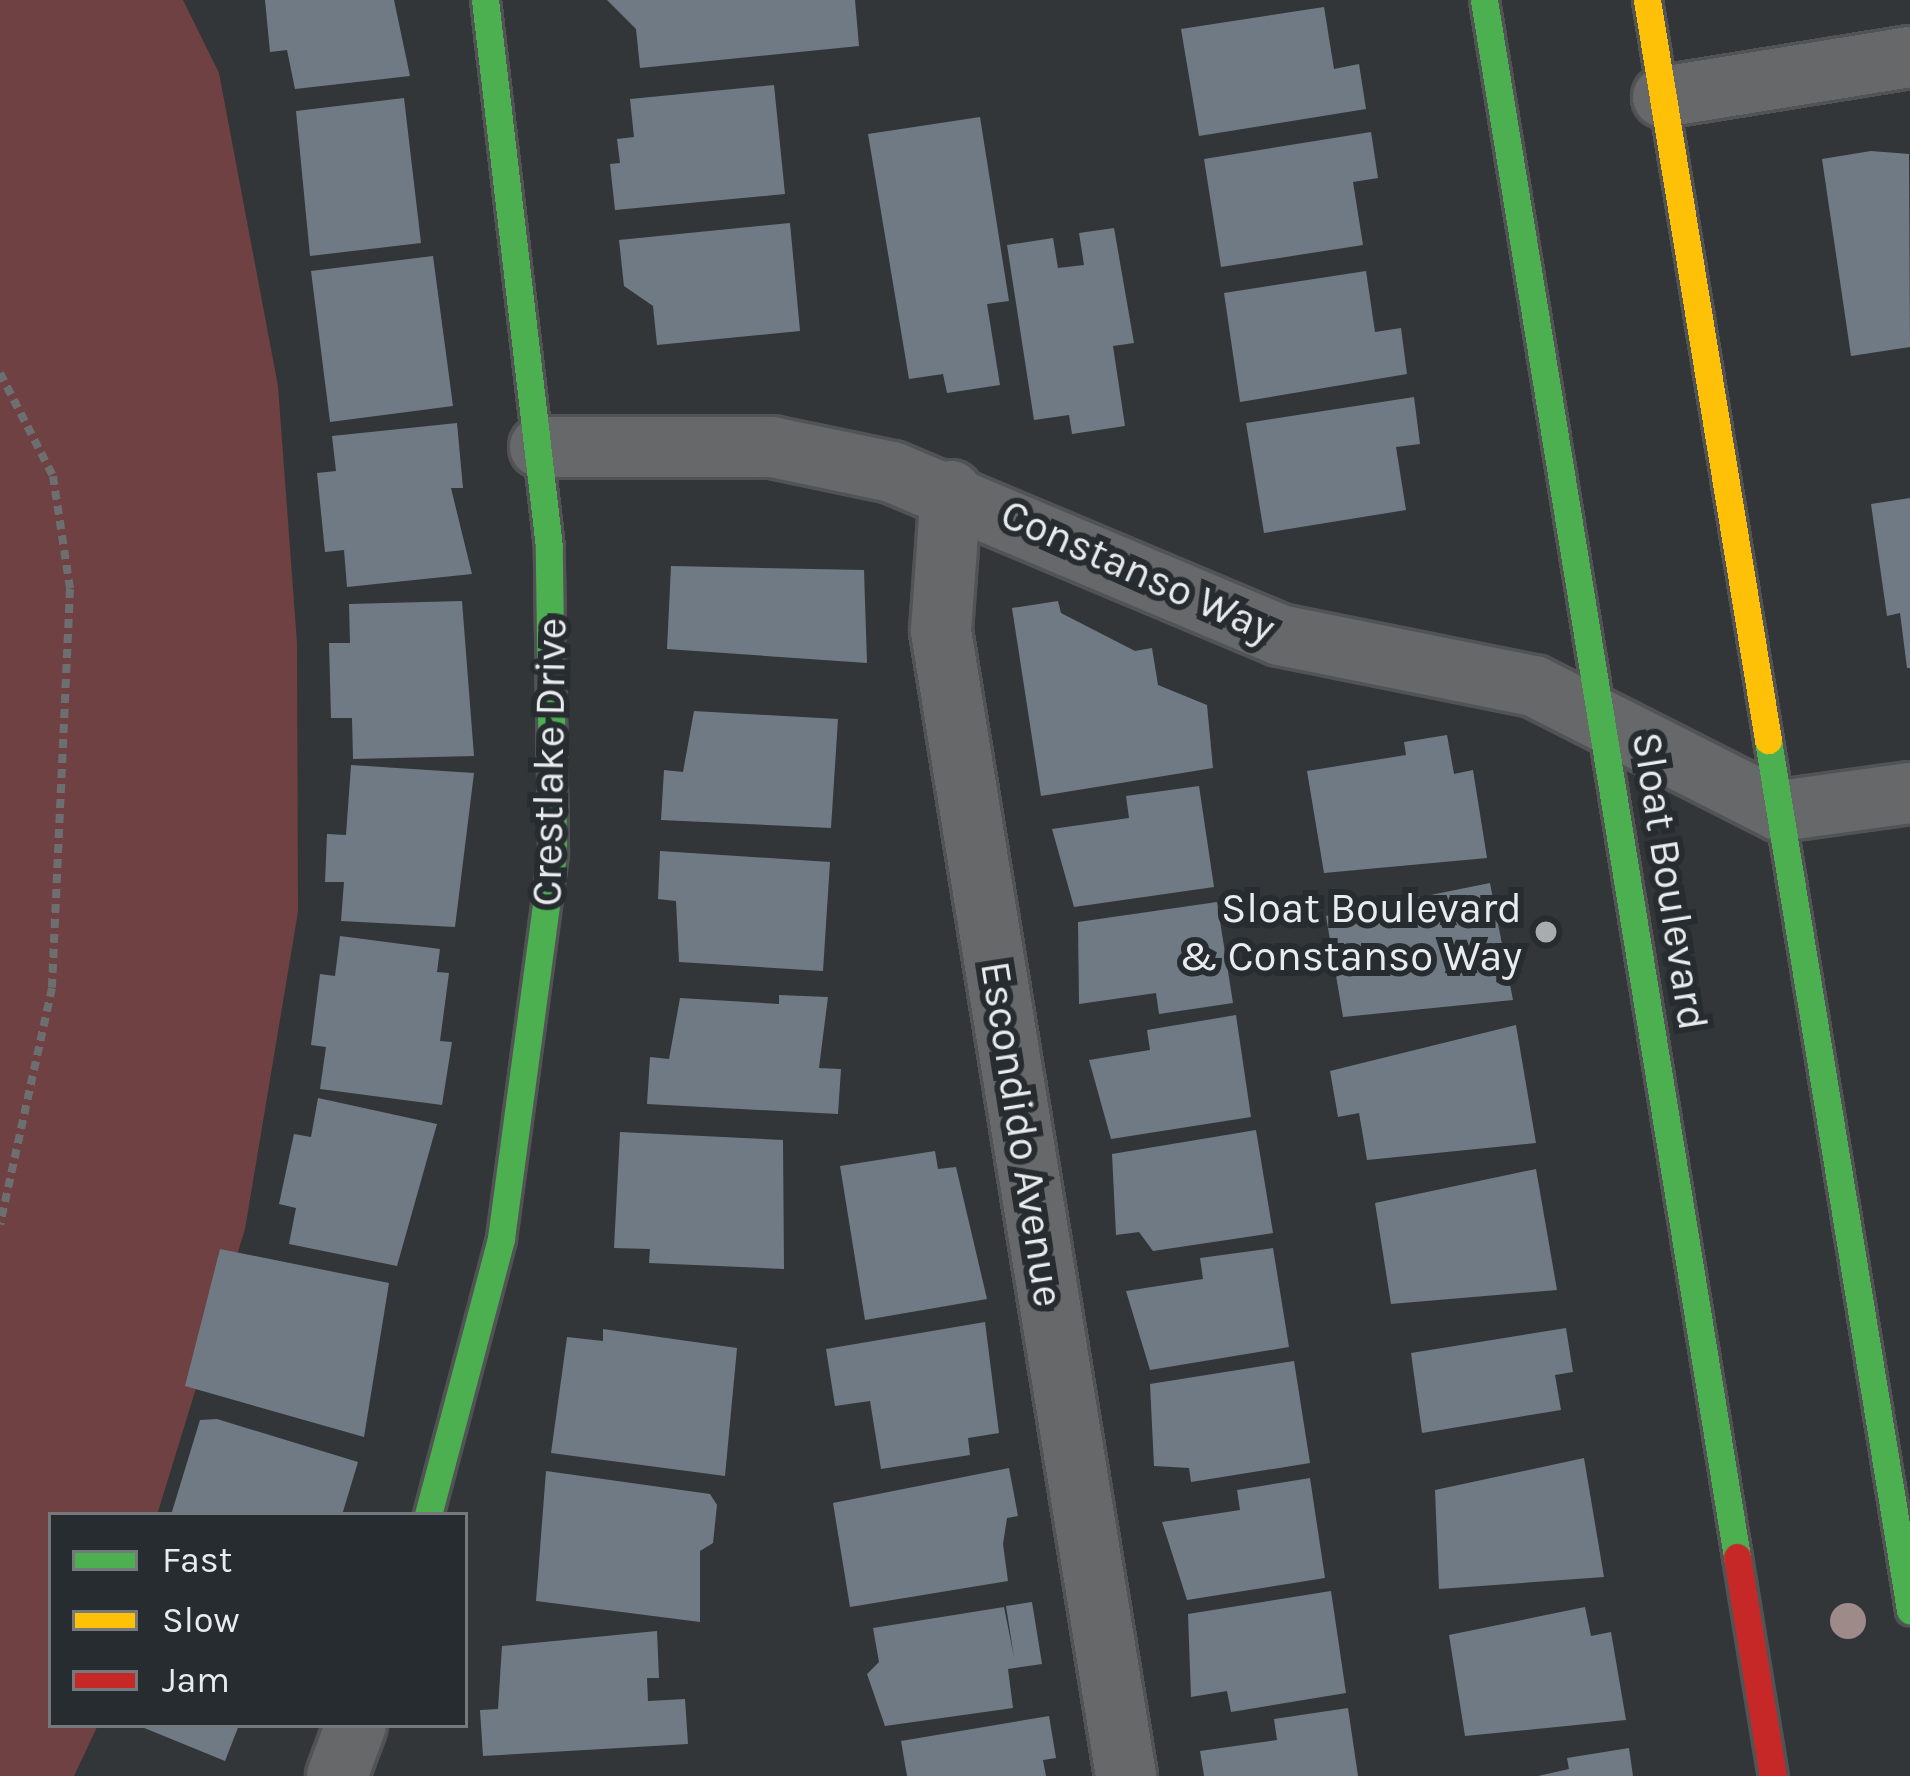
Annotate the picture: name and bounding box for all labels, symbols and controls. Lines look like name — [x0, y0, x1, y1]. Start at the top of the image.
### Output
street label: Constanso Way — [993, 488, 1283, 654]
street label: Crestlake Drive — [521, 617, 577, 907]
street label: Sloat Boulevard — [1622, 728, 1718, 1034]
place label: Sloat Boulevard & Constanso Way — [1179, 883, 1522, 982]
marker: Sloat Boulevard & Constanso Way — [1533, 919, 1559, 945]
street label: Escondido Avenue — [970, 958, 1074, 1310]
legend — [48, 1512, 468, 1728]
text: Fast — [162, 1539, 232, 1581]
text: Slow — [162, 1599, 240, 1641]
text: Jam — [162, 1659, 230, 1701]

